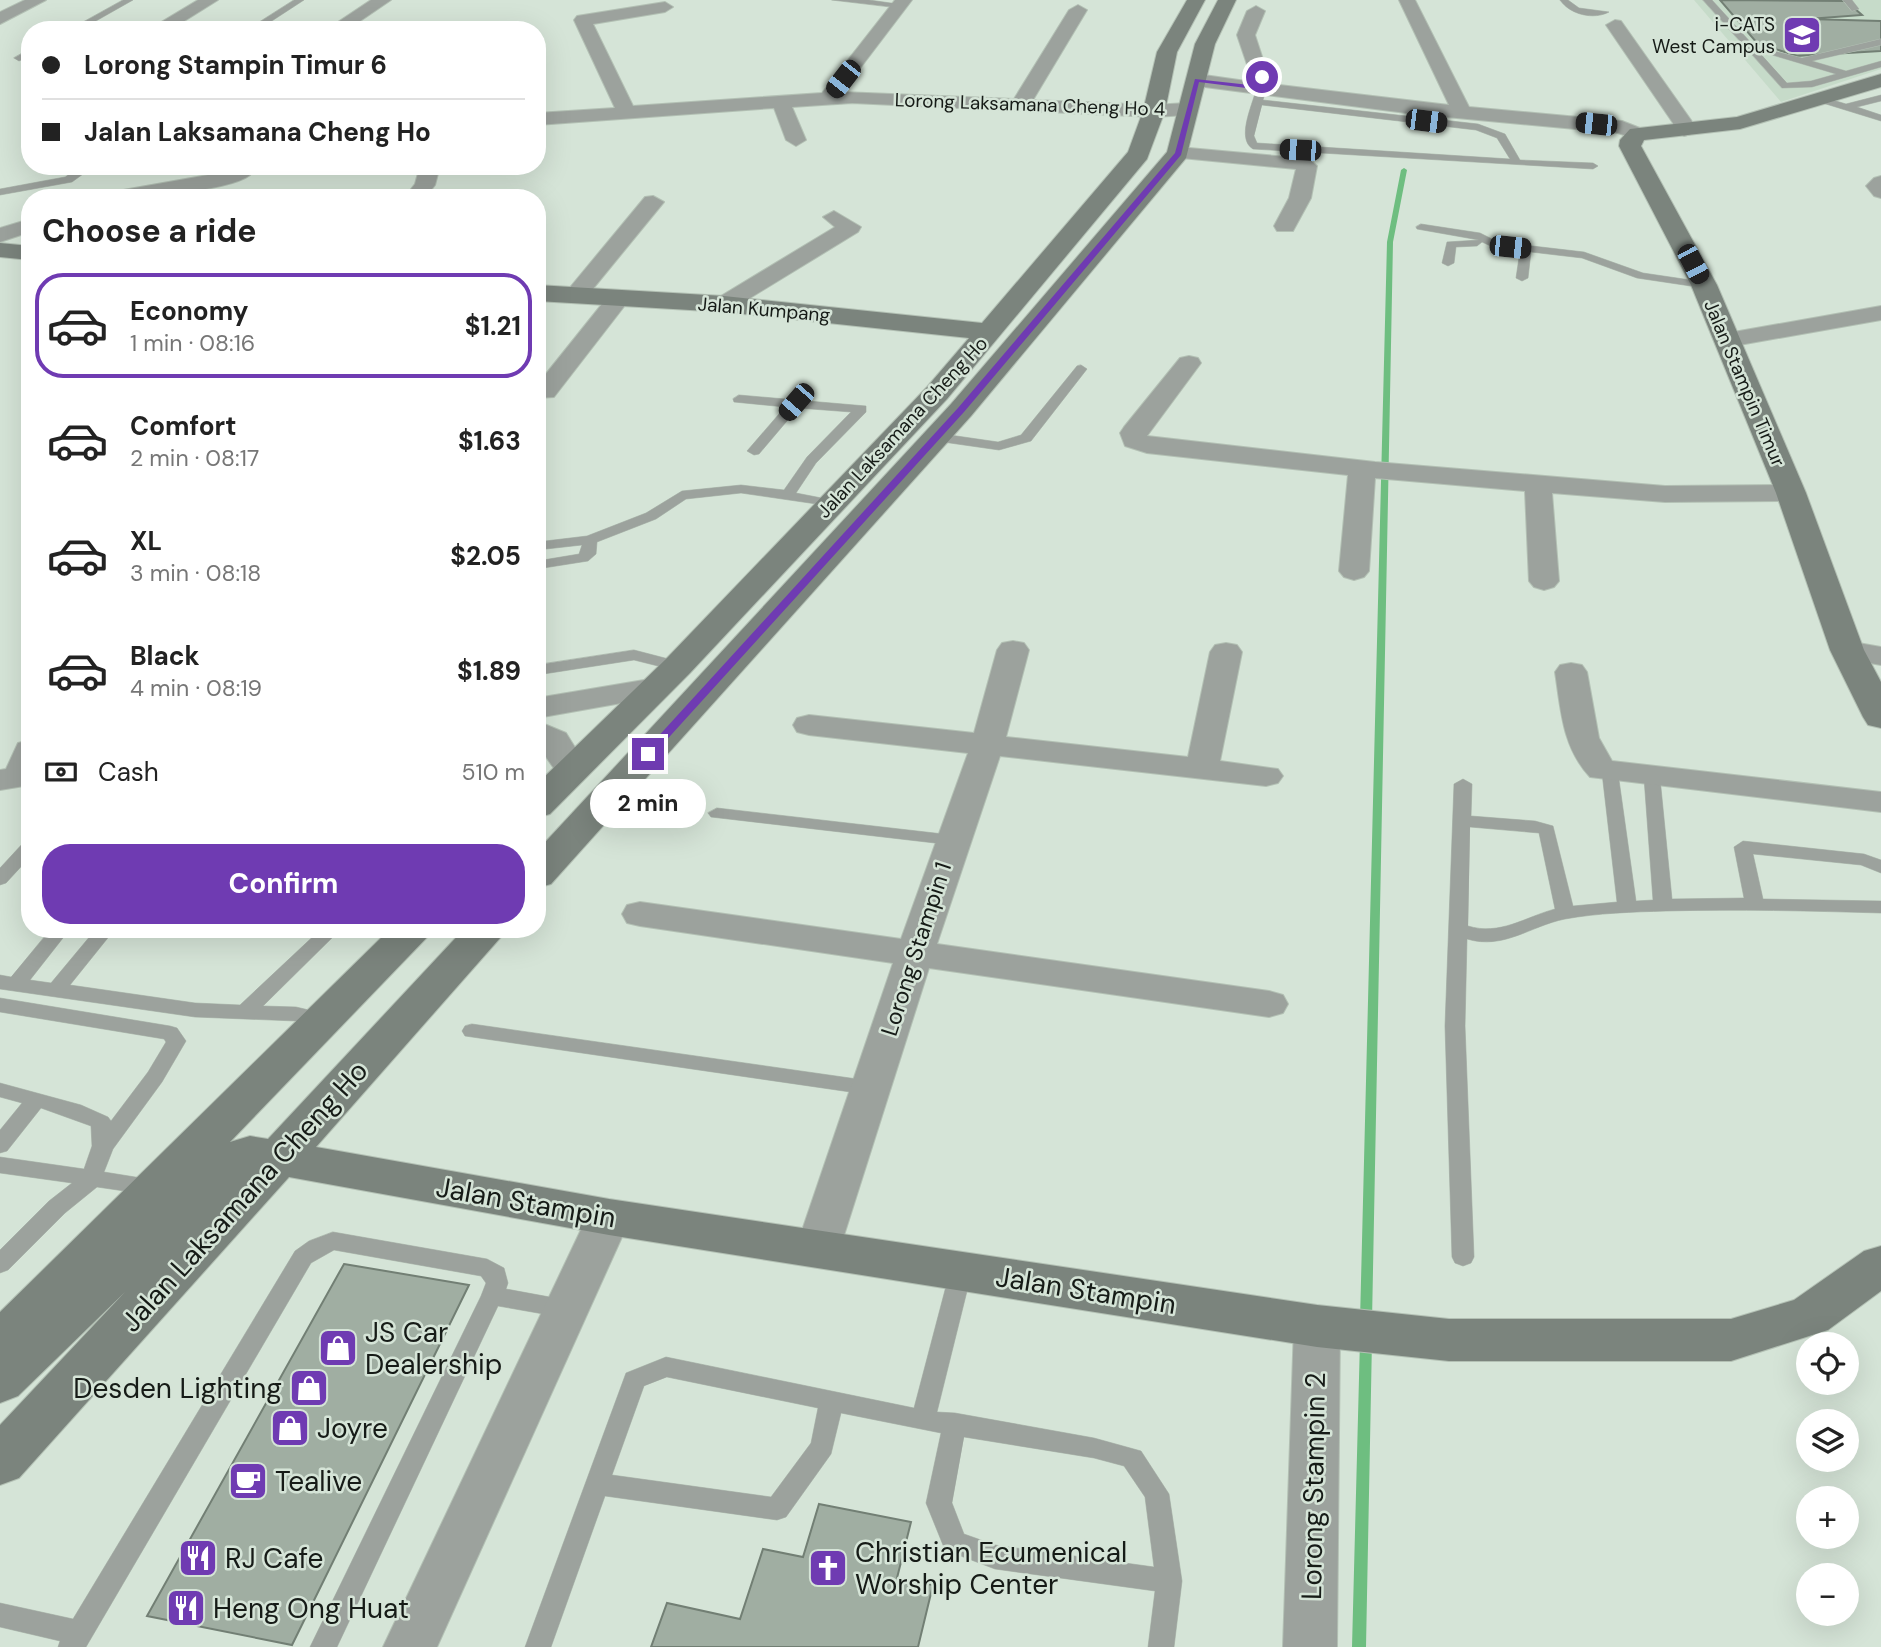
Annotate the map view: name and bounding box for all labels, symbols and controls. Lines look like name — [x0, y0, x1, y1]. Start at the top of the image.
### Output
place label: i-CATS West Campus — [1652, 12, 1775, 59]
school or university icon: i-CATS West Campus — [1781, 14, 1823, 56]
text: Lorong Stampin Timur 6 — [84, 48, 387, 82]
car — [822, 56, 865, 102]
route start — [1246, 61, 1278, 93]
street label: Lorong Laksamana Cheng Ho 4 — [894, 87, 1166, 122]
car — [1404, 108, 1449, 134]
car — [1575, 111, 1618, 137]
text: Jalan Laksamana Cheng Ho — [84, 115, 431, 149]
car — [1279, 138, 1322, 162]
text: Choose a ride — [42, 210, 257, 252]
car — [1489, 234, 1532, 260]
car — [1674, 241, 1713, 287]
street label: Jalan Kumpang — [697, 291, 832, 328]
icon: car — [46, 294, 109, 357]
text: Economy — [130, 294, 248, 328]
street label: Jalan Stampin Timur — [1698, 296, 1791, 470]
text: $1.21 — [465, 309, 521, 343]
text: 1 min · 08:16 — [130, 328, 255, 358]
street label: Jalan Laksamana Cheng Ho — [812, 331, 993, 523]
car — [775, 379, 818, 425]
icon: car — [46, 409, 109, 472]
text: Comfort — [130, 409, 236, 443]
text: $1.63 — [458, 424, 521, 458]
text: 2 min · 08:17 — [130, 443, 259, 473]
icon: car — [46, 524, 109, 587]
text: XL — [130, 524, 162, 558]
text: $2.05 — [450, 539, 521, 573]
text: 3 min · 08:18 — [130, 558, 261, 588]
icon: car — [46, 639, 109, 702]
text: Black — [130, 639, 200, 673]
text: $1.89 — [457, 654, 521, 688]
text: 4 min · 08:19 — [130, 673, 262, 703]
route end — [632, 738, 664, 770]
icon: cash — [42, 753, 80, 791]
text: Cash — [98, 755, 159, 789]
text: 510 m — [461, 757, 525, 787]
callout: 2 min — [590, 778, 706, 828]
text: 2 min — [618, 788, 678, 818]
button: Confirm — [42, 844, 525, 924]
street label: Lorong Stampin 1 — [874, 858, 958, 1040]
street label: Jalan Laksamana Cheng Ho — [113, 1053, 376, 1340]
street label: Jalan Stampin — [433, 1168, 619, 1237]
street label: Jalan Stampin — [993, 1258, 1179, 1323]
place label: JS Car Dealership — [365, 1314, 502, 1383]
shop icon: JS Car Dealership — [317, 1327, 359, 1369]
map controls — [1796, 1332, 1859, 1626]
button: locate — [1796, 1332, 1859, 1395]
shop icon: Desden Lighting — [288, 1367, 330, 1409]
place label: Desden Lighting — [73, 1370, 282, 1407]
street label: Lorong Stampin 2 — [1293, 1372, 1334, 1600]
shop icon: Joyre — [269, 1407, 311, 1449]
button: layers — [1796, 1409, 1859, 1472]
place label: Joyre — [317, 1410, 388, 1447]
cafe icon: Tealive — [227, 1460, 269, 1502]
place label: Tealive — [275, 1463, 362, 1500]
button: + — [1796, 1486, 1859, 1549]
place label: Christian Ecumenical Worship Center — [855, 1534, 1127, 1603]
restaurant icon: RJ Cafe — [177, 1537, 219, 1579]
place label: RJ Cafe — [225, 1540, 323, 1577]
church icon: Christian Ecumenical Worship Center — [807, 1547, 849, 1589]
button: − — [1796, 1563, 1859, 1626]
restaurant icon: Heng Ong Huat — [165, 1587, 207, 1629]
place label: Heng Ong Huat — [213, 1590, 409, 1627]

